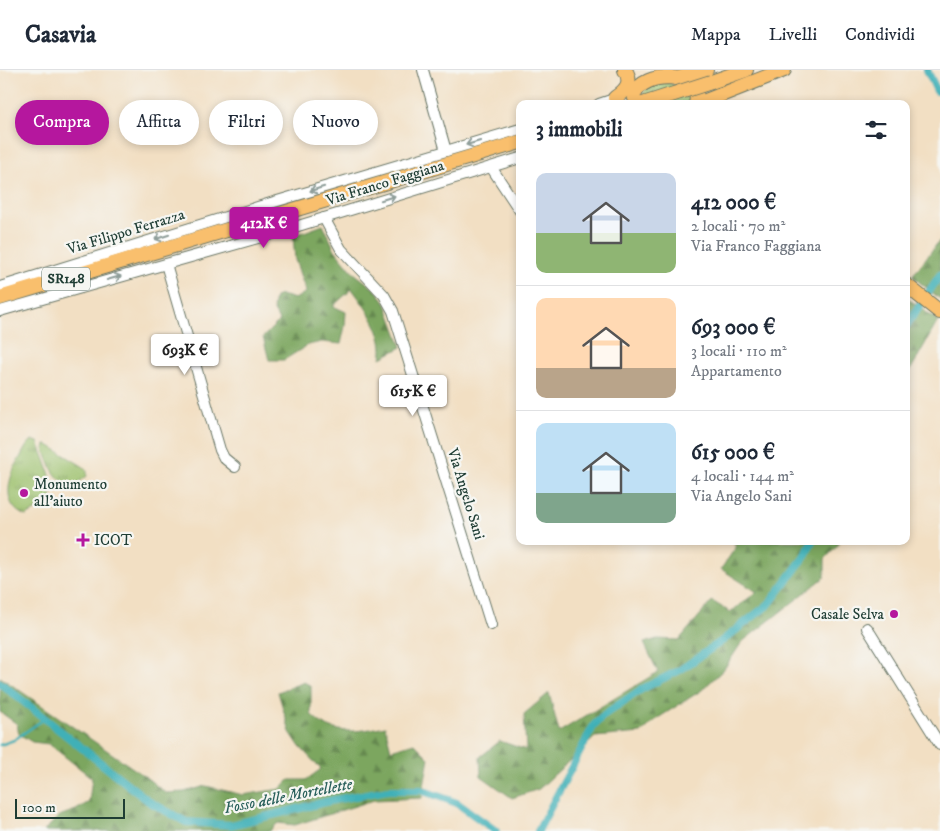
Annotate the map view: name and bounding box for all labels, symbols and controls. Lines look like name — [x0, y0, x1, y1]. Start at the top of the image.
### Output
text: Casavia — [25, 20, 96, 50]
text: Mappa — [691, 24, 741, 46]
text: Livelli — [769, 24, 817, 46]
text: Condividi — [845, 24, 915, 46]
chip: Compra — [15, 100, 109, 145]
chip: Affitta — [119, 100, 199, 145]
chip: Filtri — [209, 100, 283, 145]
chip: Nuovo — [293, 100, 378, 145]
icon: filters — [862, 116, 890, 144]
text: 3 immobili — [536, 117, 622, 143]
one-way arrow — [466, 139, 482, 149]
street label: Via Franco Faggiana — [323, 156, 447, 210]
one-way arrow — [310, 184, 326, 194]
text: 412 000 € — [691, 190, 776, 216]
one-way arrow — [379, 193, 395, 203]
icon: home — [576, 193, 636, 253]
street label: Via Filippo Ferrazza — [64, 205, 188, 259]
pin: 412K € — [223, 206, 305, 249]
text: 412K € — [241, 213, 288, 233]
text: 2 locali · 70 m² — [691, 216, 785, 236]
one-way arrow — [154, 232, 170, 242]
text: Via Franco Faggiana — [691, 236, 821, 256]
road number: SR148 — [42, 268, 90, 290]
one-way arrow — [106, 273, 122, 283]
text: 693 000 € — [691, 315, 775, 341]
icon: home — [576, 318, 636, 378]
pin: 693K € — [144, 334, 226, 376]
text: 693K € — [162, 340, 208, 360]
text: 3 locali · 110 m² — [691, 341, 787, 361]
text: Appartamento — [691, 361, 782, 381]
pin: 615K € — [372, 374, 454, 417]
text: 615K € — [390, 381, 436, 401]
text: 615 000 € — [691, 440, 775, 466]
icon: home — [576, 443, 636, 503]
street label: Via Angelo Sani — [443, 445, 489, 542]
text: 4 locali · 144 m² — [691, 466, 794, 486]
place label: Monumento all'aiuto — [34, 475, 107, 511]
text: Via Angelo Sani — [691, 486, 792, 506]
marker: Monumento all'aiuto — [18, 487, 30, 499]
place label: ICOT — [94, 531, 133, 550]
marker: ICOT — [76, 533, 90, 547]
place label: Casale Selva — [811, 605, 885, 624]
marker: Casale Selva — [888, 608, 900, 620]
water label: Fosso delle Mortellette — [222, 774, 354, 818]
scale bar — [15, 796, 125, 819]
text: 100 m — [22, 799, 56, 817]

